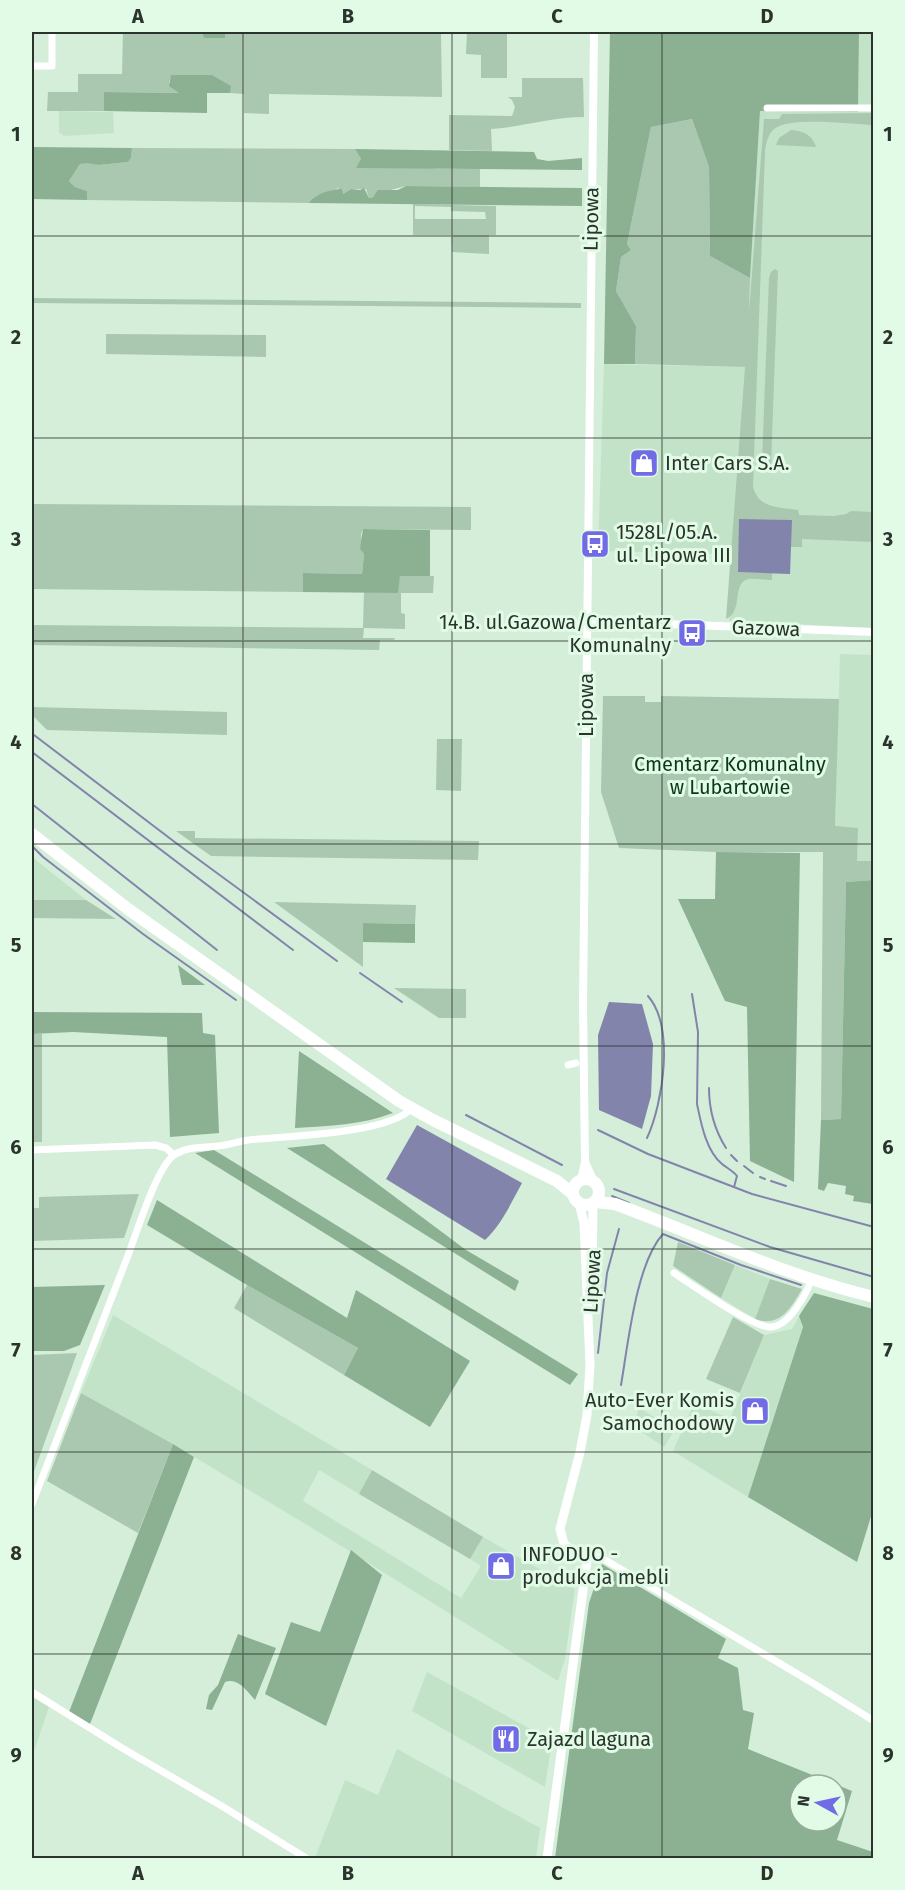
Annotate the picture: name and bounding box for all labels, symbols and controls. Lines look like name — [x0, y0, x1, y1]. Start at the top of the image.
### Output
text: A — [131, 4, 145, 28]
text: B — [342, 4, 354, 28]
text: C — [551, 4, 563, 28]
text: D — [760, 4, 774, 28]
text: 1 — [11, 122, 21, 146]
text: 1 — [883, 122, 893, 146]
street label: Lipowa — [578, 187, 604, 251]
text: 2 — [11, 325, 21, 349]
text: 2 — [883, 325, 893, 349]
shop icon: Inter Cars S.A. — [628, 447, 660, 479]
place label: Inter Cars S.A. — [665, 451, 790, 475]
place label: 1528L/05.A. ul. Lipowa III — [616, 520, 731, 567]
text: 3 — [10, 527, 21, 551]
text: 3 — [882, 527, 893, 551]
bus stop icon: 1528L/05.A. ul. Lipowa III — [579, 528, 611, 560]
place label: 14.B. ul.Gazowa/Cmentarz Komunalny — [439, 610, 671, 657]
street label: Gazowa — [731, 615, 801, 641]
bus stop icon: 14.B. ul.Gazowa/Cmentarz Komunalny — [676, 617, 708, 649]
street label: Lipowa — [574, 673, 598, 737]
text: 4 — [10, 730, 22, 754]
text: 4 — [882, 730, 894, 754]
park label: Cmentarz Komunalny w Lubartowie — [634, 752, 826, 799]
text: 5 — [11, 933, 22, 957]
text: 5 — [883, 933, 894, 957]
text: 6 — [10, 1135, 22, 1159]
text: 6 — [882, 1135, 894, 1159]
street label: Lipowa — [578, 1248, 606, 1314]
text: 7 — [11, 1338, 21, 1362]
text: 7 — [883, 1338, 893, 1362]
place label: Auto-Ever Komis Samochodowy — [585, 1388, 734, 1435]
shop icon: Auto-Ever Komis Samochodowy — [739, 1395, 771, 1427]
text: 8 — [10, 1541, 22, 1565]
text: 8 — [882, 1541, 894, 1565]
place label: INFODUO - produkcja mebli — [522, 1542, 669, 1589]
shop icon: INFODUO - produkcja mebli — [485, 1550, 517, 1582]
restaurant icon: Zajazd laguna — [490, 1723, 522, 1755]
place label: Zajazd laguna — [527, 1727, 651, 1751]
text: 9 — [10, 1743, 22, 1767]
text: 9 — [882, 1743, 894, 1767]
north arrow — [788, 1773, 848, 1833]
text: N — [793, 1794, 814, 1808]
text: A — [131, 1861, 145, 1885]
text: B — [342, 1861, 354, 1885]
text: C — [551, 1861, 563, 1885]
text: D — [760, 1861, 774, 1885]

